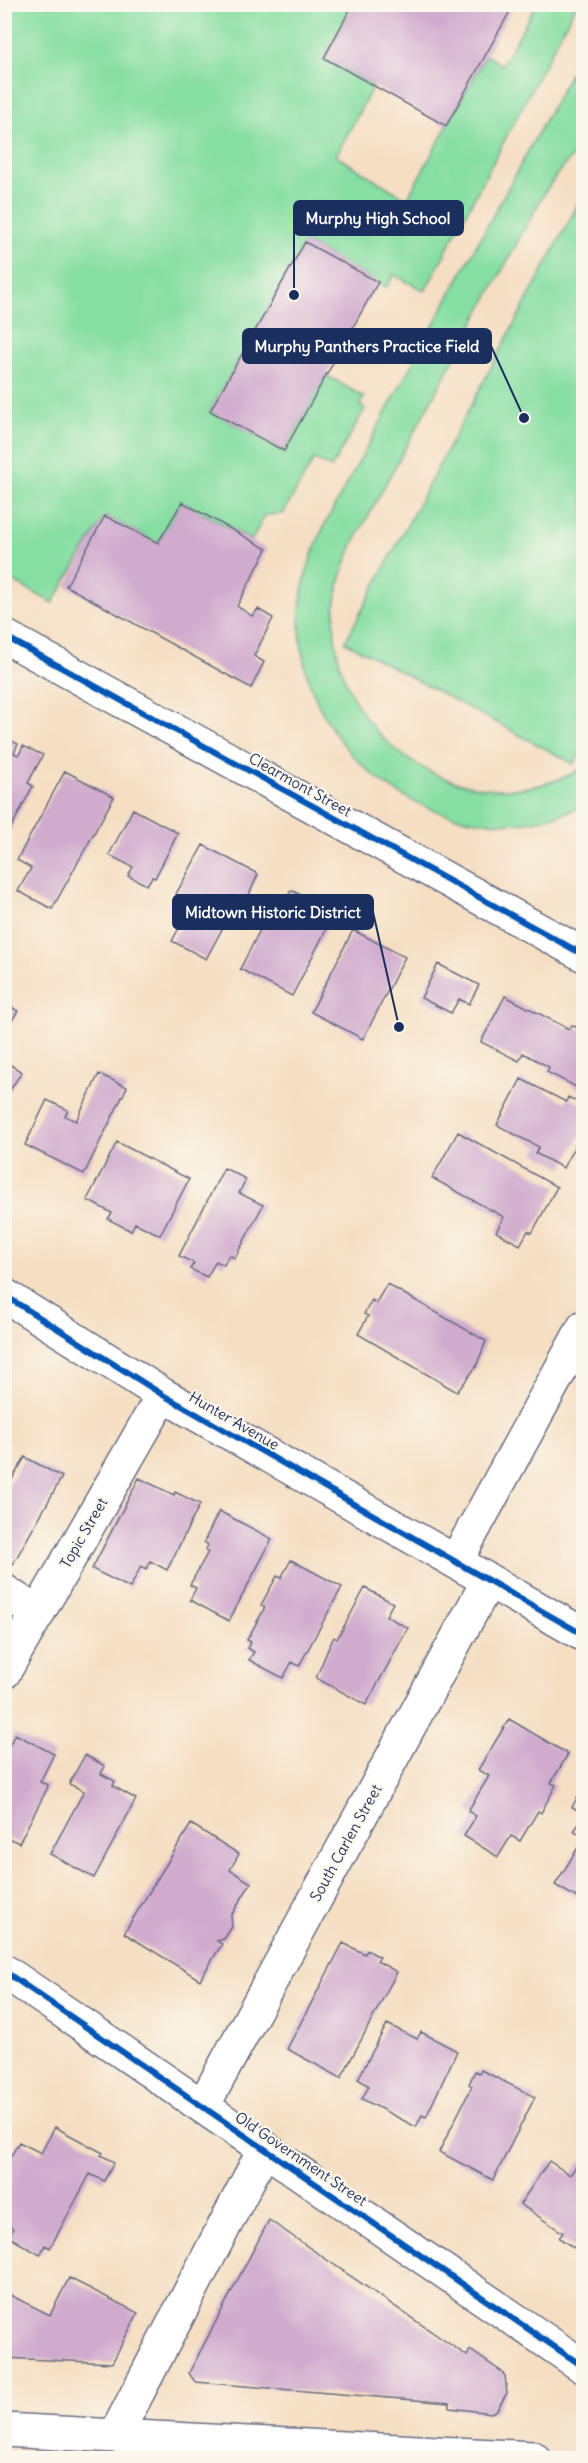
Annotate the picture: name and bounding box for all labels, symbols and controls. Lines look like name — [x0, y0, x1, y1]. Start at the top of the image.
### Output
callout: Murphy High School — [294, 201, 463, 235]
text: Murphy High School — [306, 208, 450, 229]
callout: Murphy Panthers Practice Field — [243, 329, 491, 363]
text: Murphy Panthers Practice Field — [255, 336, 480, 357]
street label: Clearmont Street — [245, 748, 355, 821]
callout: Midtown Historic District — [173, 895, 373, 929]
text: Midtown Historic District — [185, 902, 362, 922]
street label: Hunter Avenue — [186, 1387, 283, 1454]
street label: Topic Street — [56, 1494, 111, 1571]
street label: South Carlen Street — [306, 1781, 386, 1905]
street label: Old Government Street — [232, 2107, 371, 2210]

